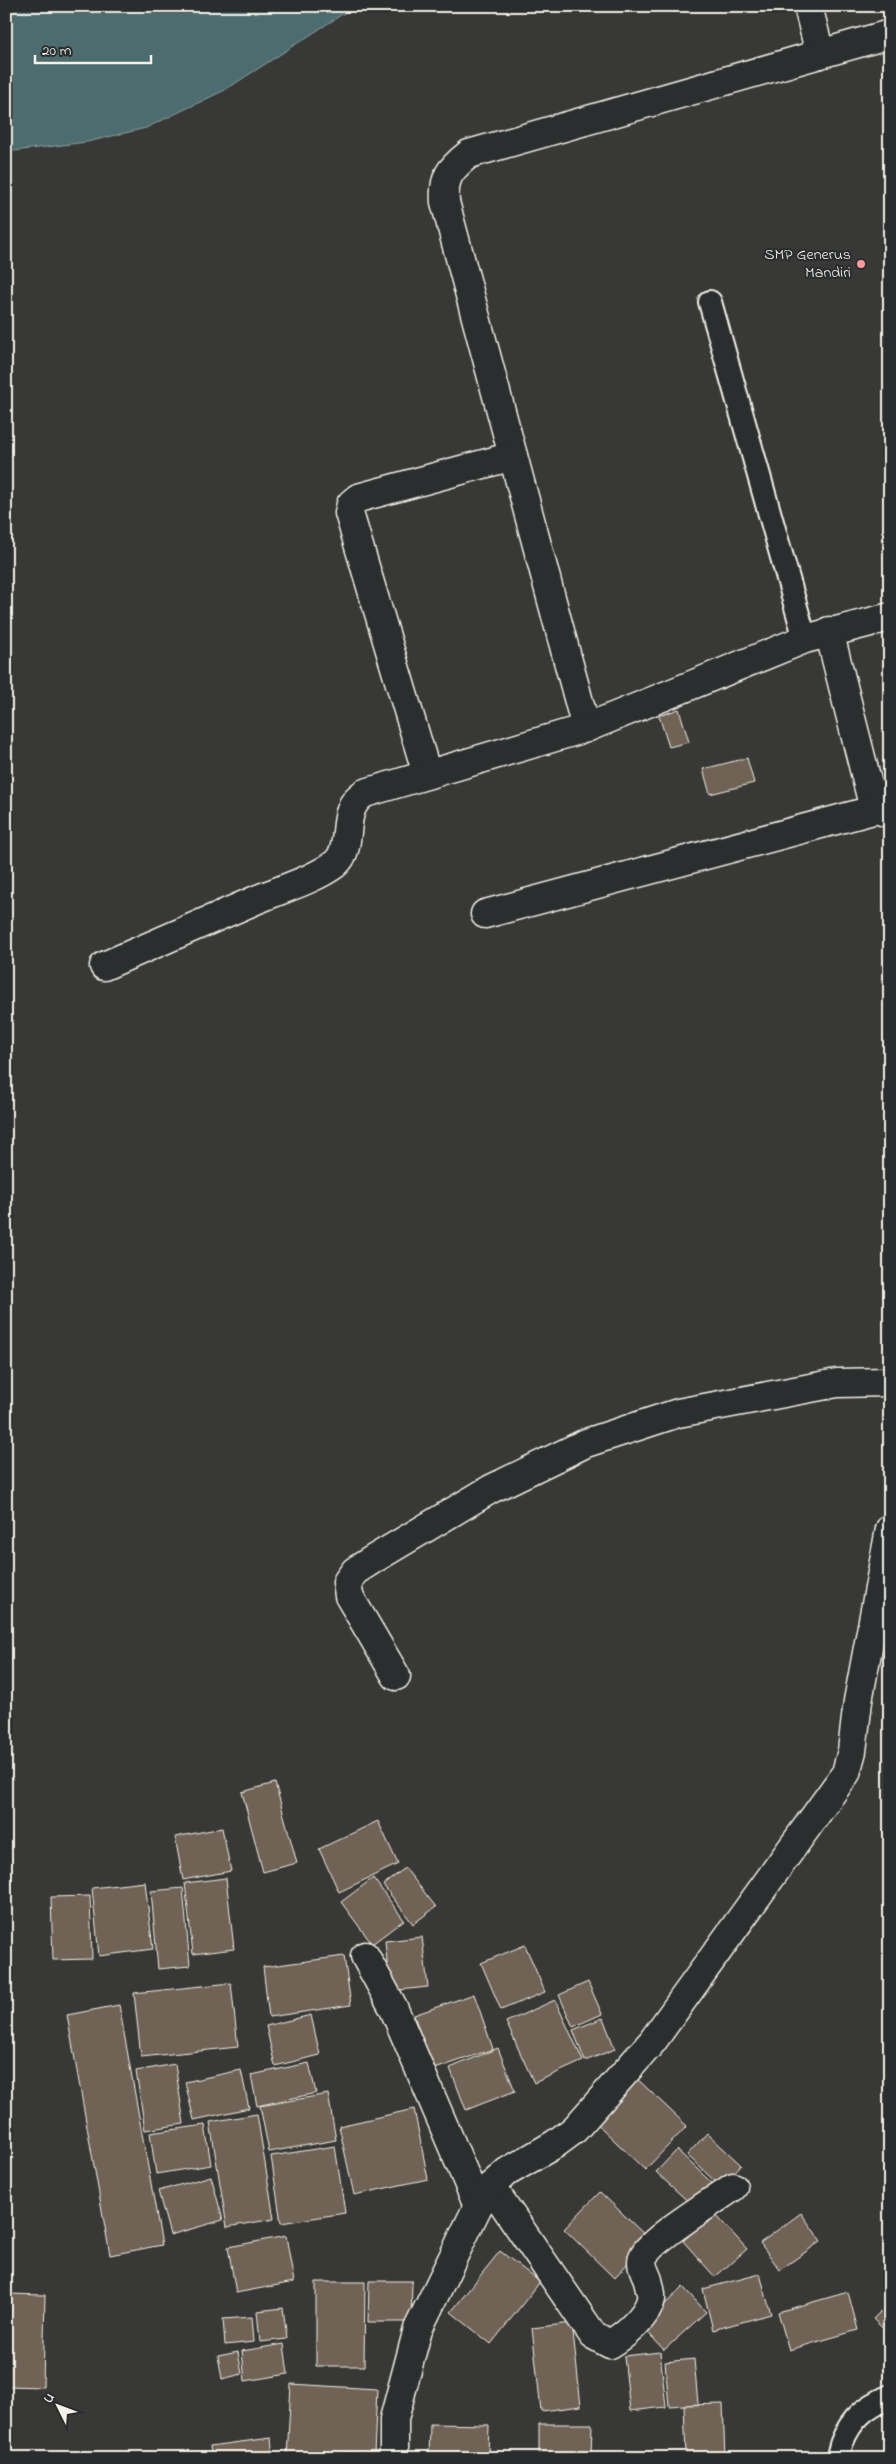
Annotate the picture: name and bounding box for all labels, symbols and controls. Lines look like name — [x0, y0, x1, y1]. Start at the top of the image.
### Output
scale bar — [35, 32, 151, 64]
text: 20 m — [42, 40, 72, 62]
place label: SMP Generus Mandiri — [764, 243, 851, 285]
marker: SMP Generus Mandiri — [855, 258, 867, 270]
north arrow — [32, 2382, 82, 2432]
text: U — [39, 2388, 60, 2409]

